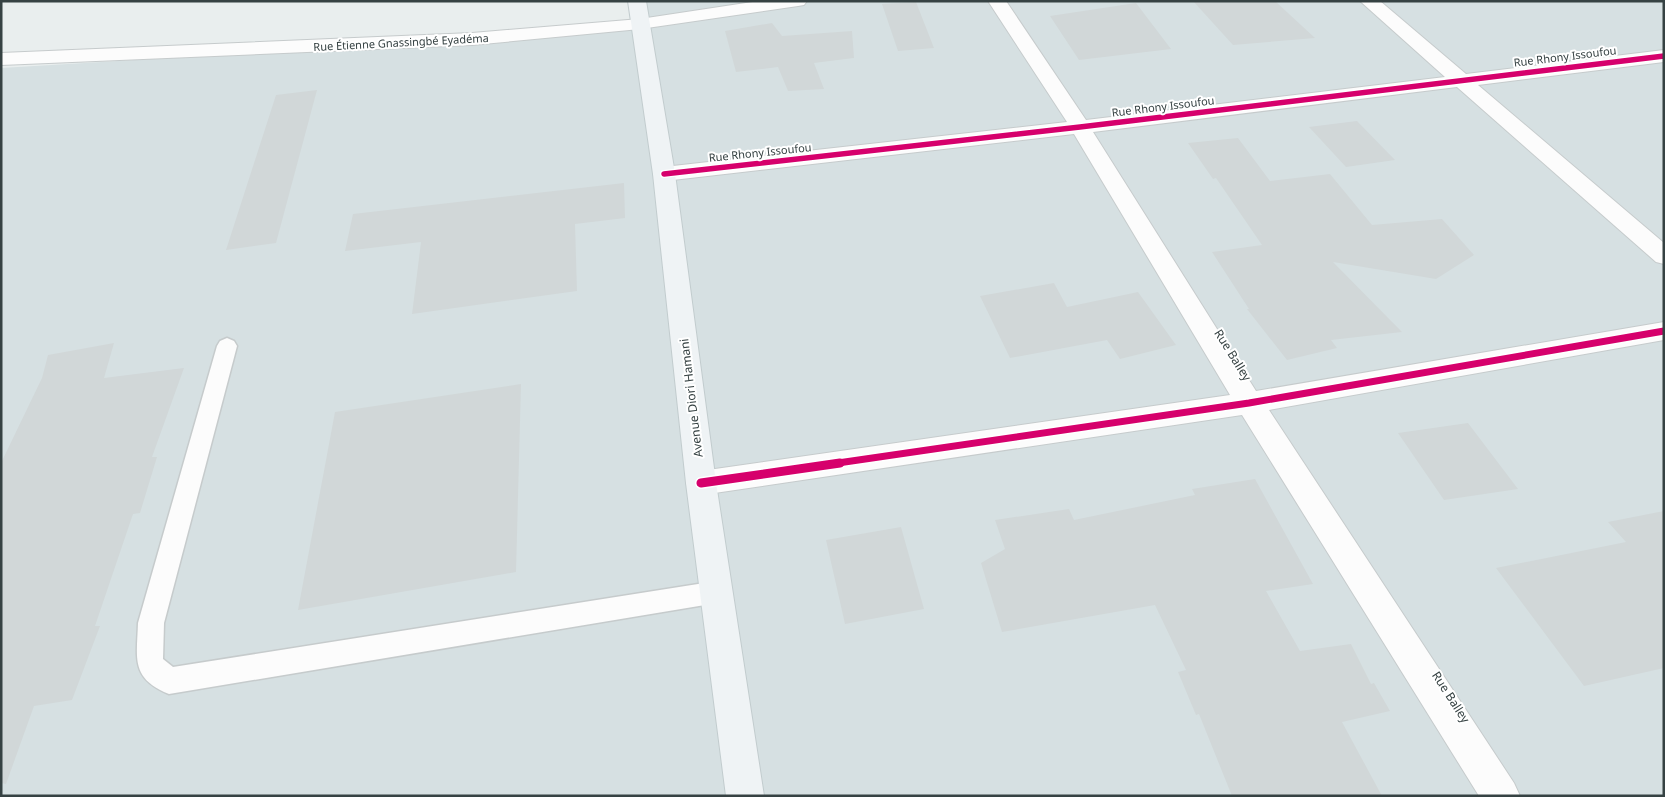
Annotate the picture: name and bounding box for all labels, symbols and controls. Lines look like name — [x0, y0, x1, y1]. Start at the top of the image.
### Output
street label: Rue Étienne Gnassingbé Eyadéma — [313, 30, 489, 54]
street label: Rue Rhony Issoufou — [1513, 42, 1617, 70]
street label: Rue Rhony Issoufou — [1111, 92, 1215, 120]
street label: Rue Rhony Issoufou — [708, 139, 812, 165]
street label: Rue Balley — [1210, 326, 1256, 385]
street label: Avenue Diori Hamani — [675, 338, 707, 458]
street label: Rue Balley — [1428, 668, 1474, 727]

